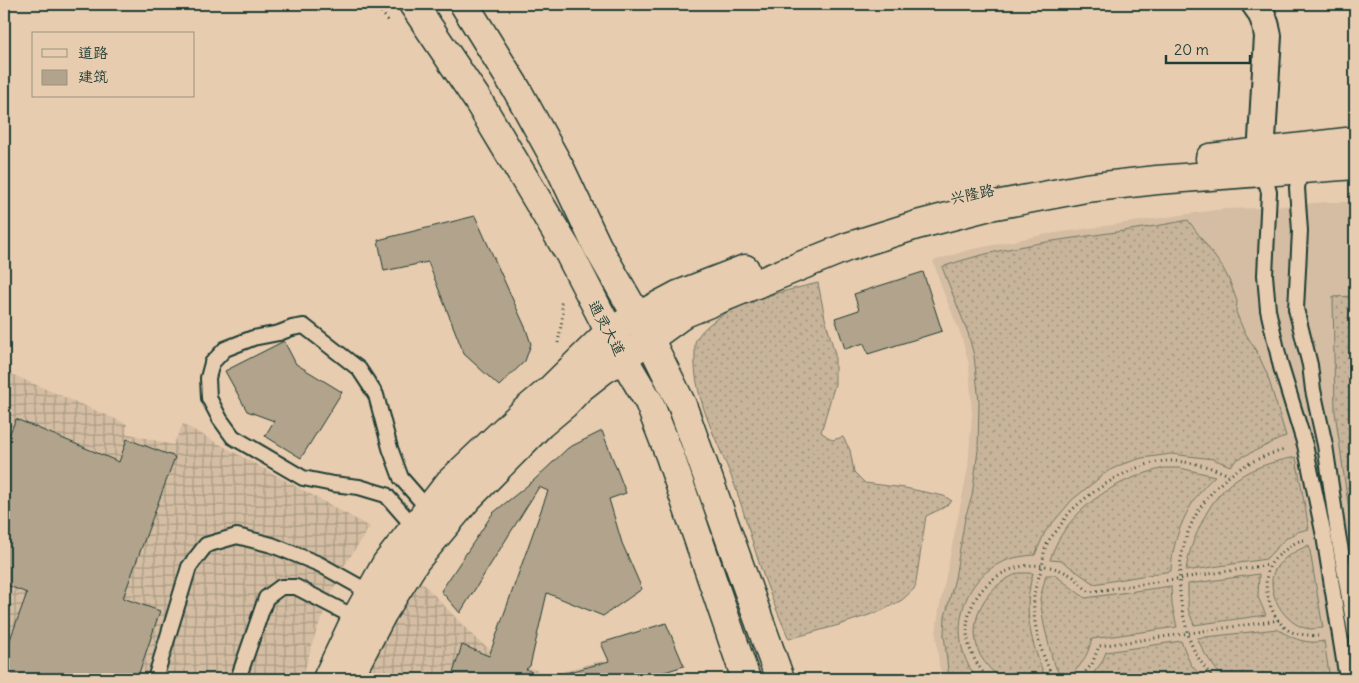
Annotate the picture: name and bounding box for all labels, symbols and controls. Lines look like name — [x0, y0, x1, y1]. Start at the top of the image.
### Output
legend — [32, 32, 195, 98]
scale bar — [1166, 32, 1250, 64]
text: 20 m — [1174, 40, 1209, 59]
text: 道路 — [78, 43, 108, 62]
text: 建筑 — [78, 67, 108, 86]
street label: 兴隆路 — [948, 180, 996, 208]
street label: 通灵大道 — [585, 297, 629, 359]

